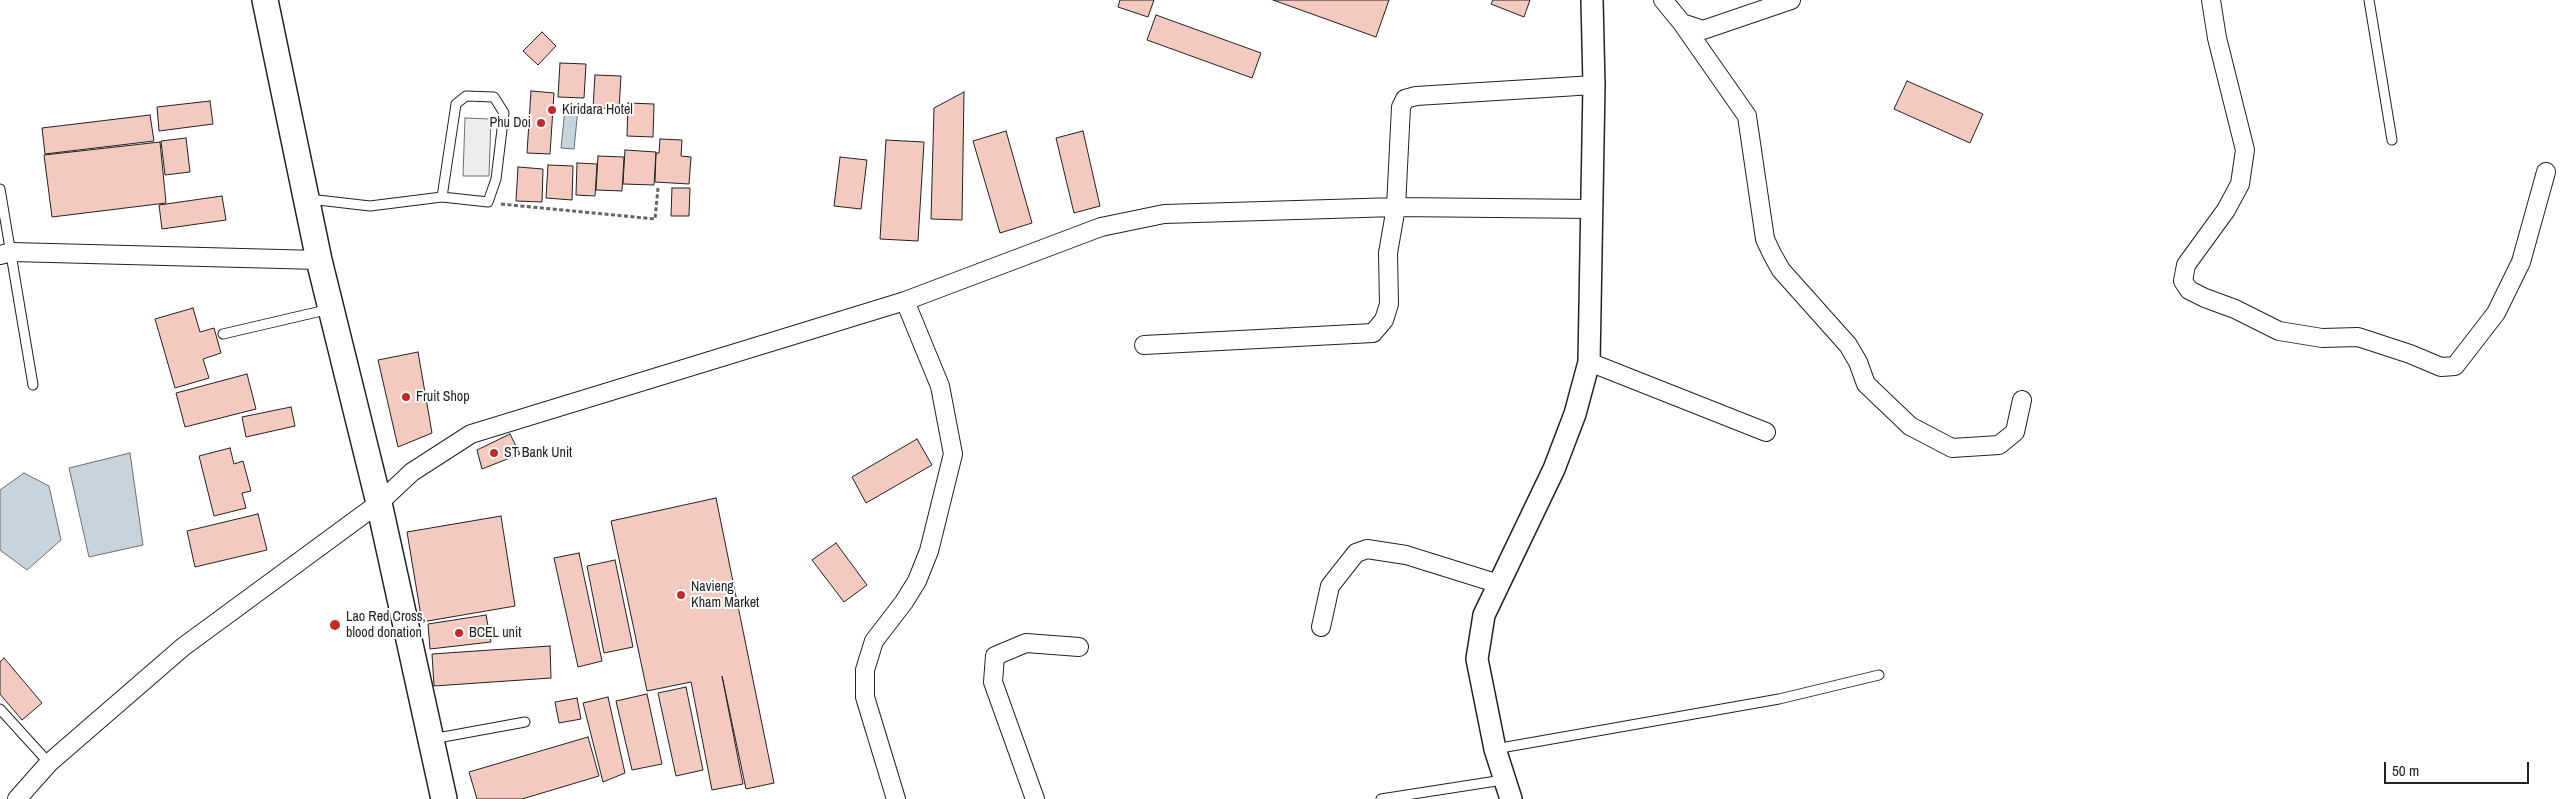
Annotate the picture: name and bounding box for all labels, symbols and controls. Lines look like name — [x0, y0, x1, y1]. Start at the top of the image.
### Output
place label: Kiridara Hotel — [562, 102, 633, 118]
marker: Kiridara Hotel — [546, 104, 558, 116]
place label: Phu Doi — [490, 115, 531, 131]
marker: Phu Doi — [535, 117, 547, 129]
place label: Fruit Shop — [416, 389, 470, 405]
marker: Fruit Shop — [400, 391, 412, 403]
place label: ST Bank Unit — [504, 445, 572, 461]
marker: ST Bank Unit — [488, 447, 500, 459]
place label: Navieng Kham Market — [691, 579, 759, 612]
marker: Navieng Kham Market — [675, 589, 687, 601]
place label: Lao Red Cross, blood donation — [346, 609, 426, 642]
marker: Lao Red Cross, blood donation — [328, 618, 342, 632]
place label: BCEL unit — [469, 625, 521, 641]
marker: BCEL unit — [453, 627, 465, 639]
scale bar — [2386, 752, 2531, 784]
text: 50 m — [2392, 760, 2419, 781]

